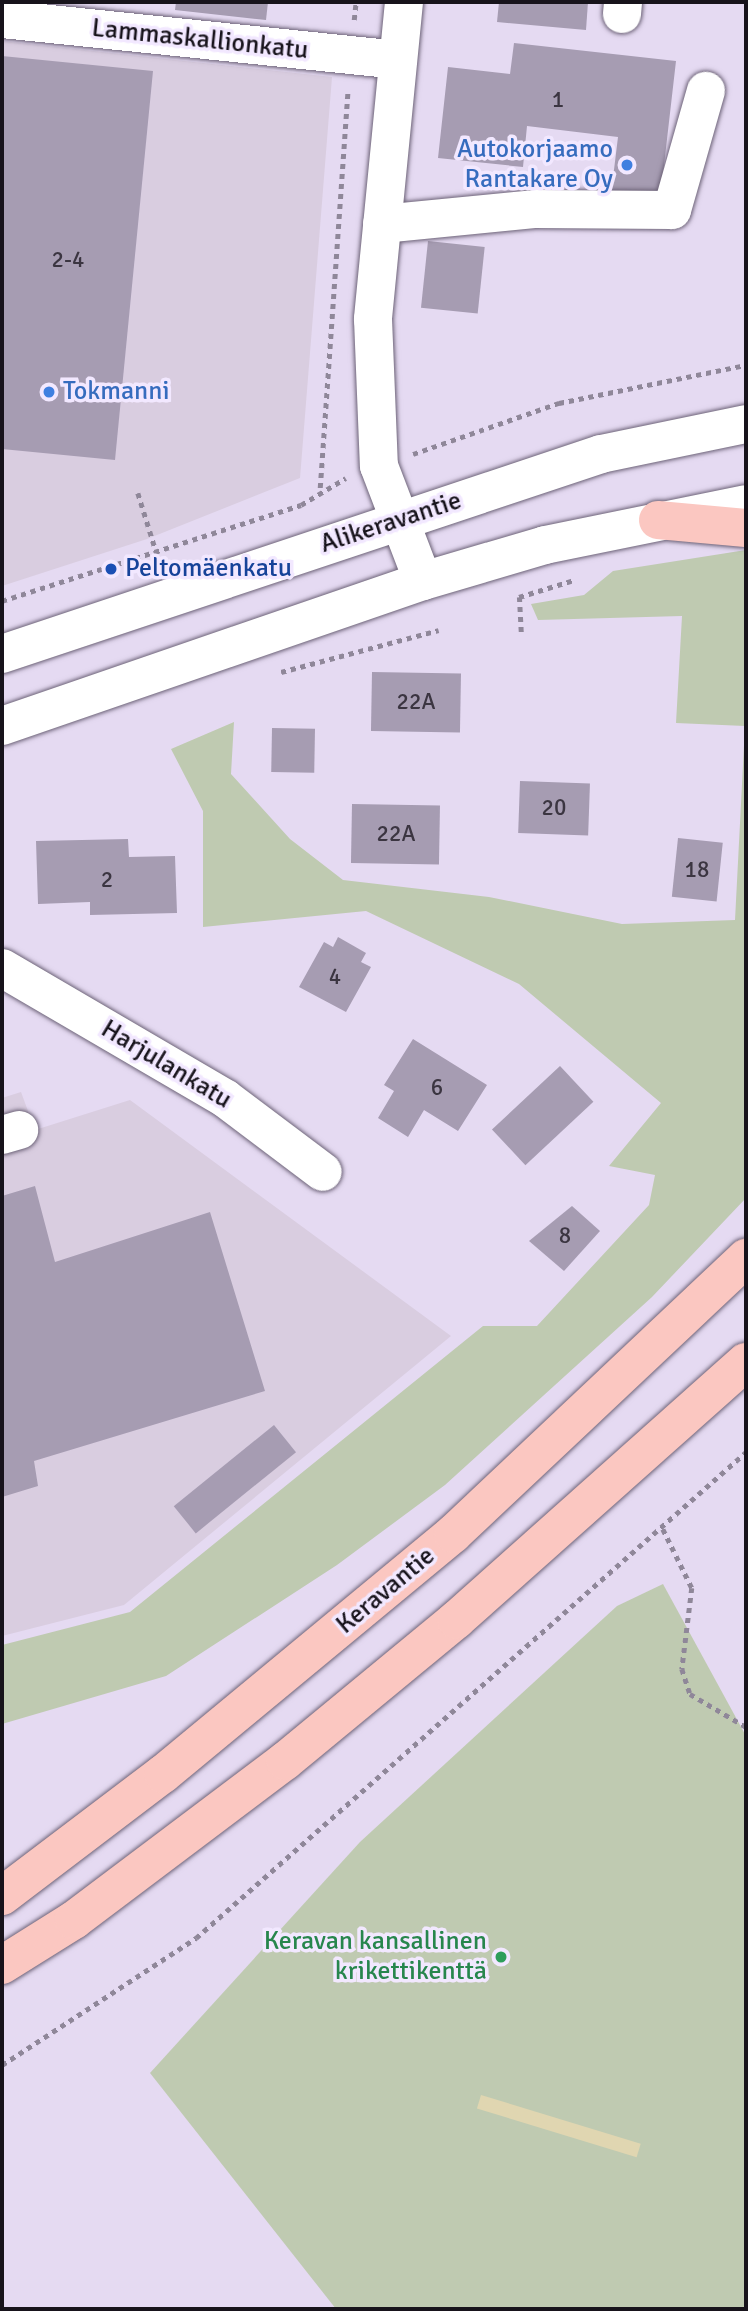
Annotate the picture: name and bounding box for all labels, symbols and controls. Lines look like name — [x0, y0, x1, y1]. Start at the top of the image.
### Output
street label: Lammaskallionkatu — [90, 13, 310, 67]
house number: 1 — [552, 86, 564, 114]
place label: Autokorjaamo Rantakare Oy — [457, 134, 613, 196]
marker: Autokorjaamo Rantakare Oy — [619, 157, 635, 173]
house number: 2-4 — [52, 246, 84, 274]
place label: Tokmanni — [63, 376, 170, 408]
marker: Tokmanni — [41, 384, 57, 400]
street label: Alikeravantie — [317, 486, 465, 560]
place label: Peltomäenkatu — [125, 553, 292, 585]
marker: Peltomäenkatu — [103, 561, 119, 577]
house number: 22A — [397, 688, 435, 716]
house number: 20 — [542, 794, 566, 822]
house number: 22A — [377, 820, 415, 848]
house number: 18 — [685, 856, 709, 884]
house number: 2 — [101, 866, 113, 894]
house number: 4 — [329, 963, 341, 991]
street label: Harjulankatu — [95, 1014, 237, 1116]
house number: 6 — [431, 1074, 443, 1102]
house number: 8 — [559, 1222, 571, 1250]
street label: Keravantie — [330, 1541, 442, 1641]
place label: Keravan kansallinen krikettikenttä — [264, 1926, 487, 1988]
marker: Keravan kansallinen krikettikenttä — [493, 1949, 509, 1965]

